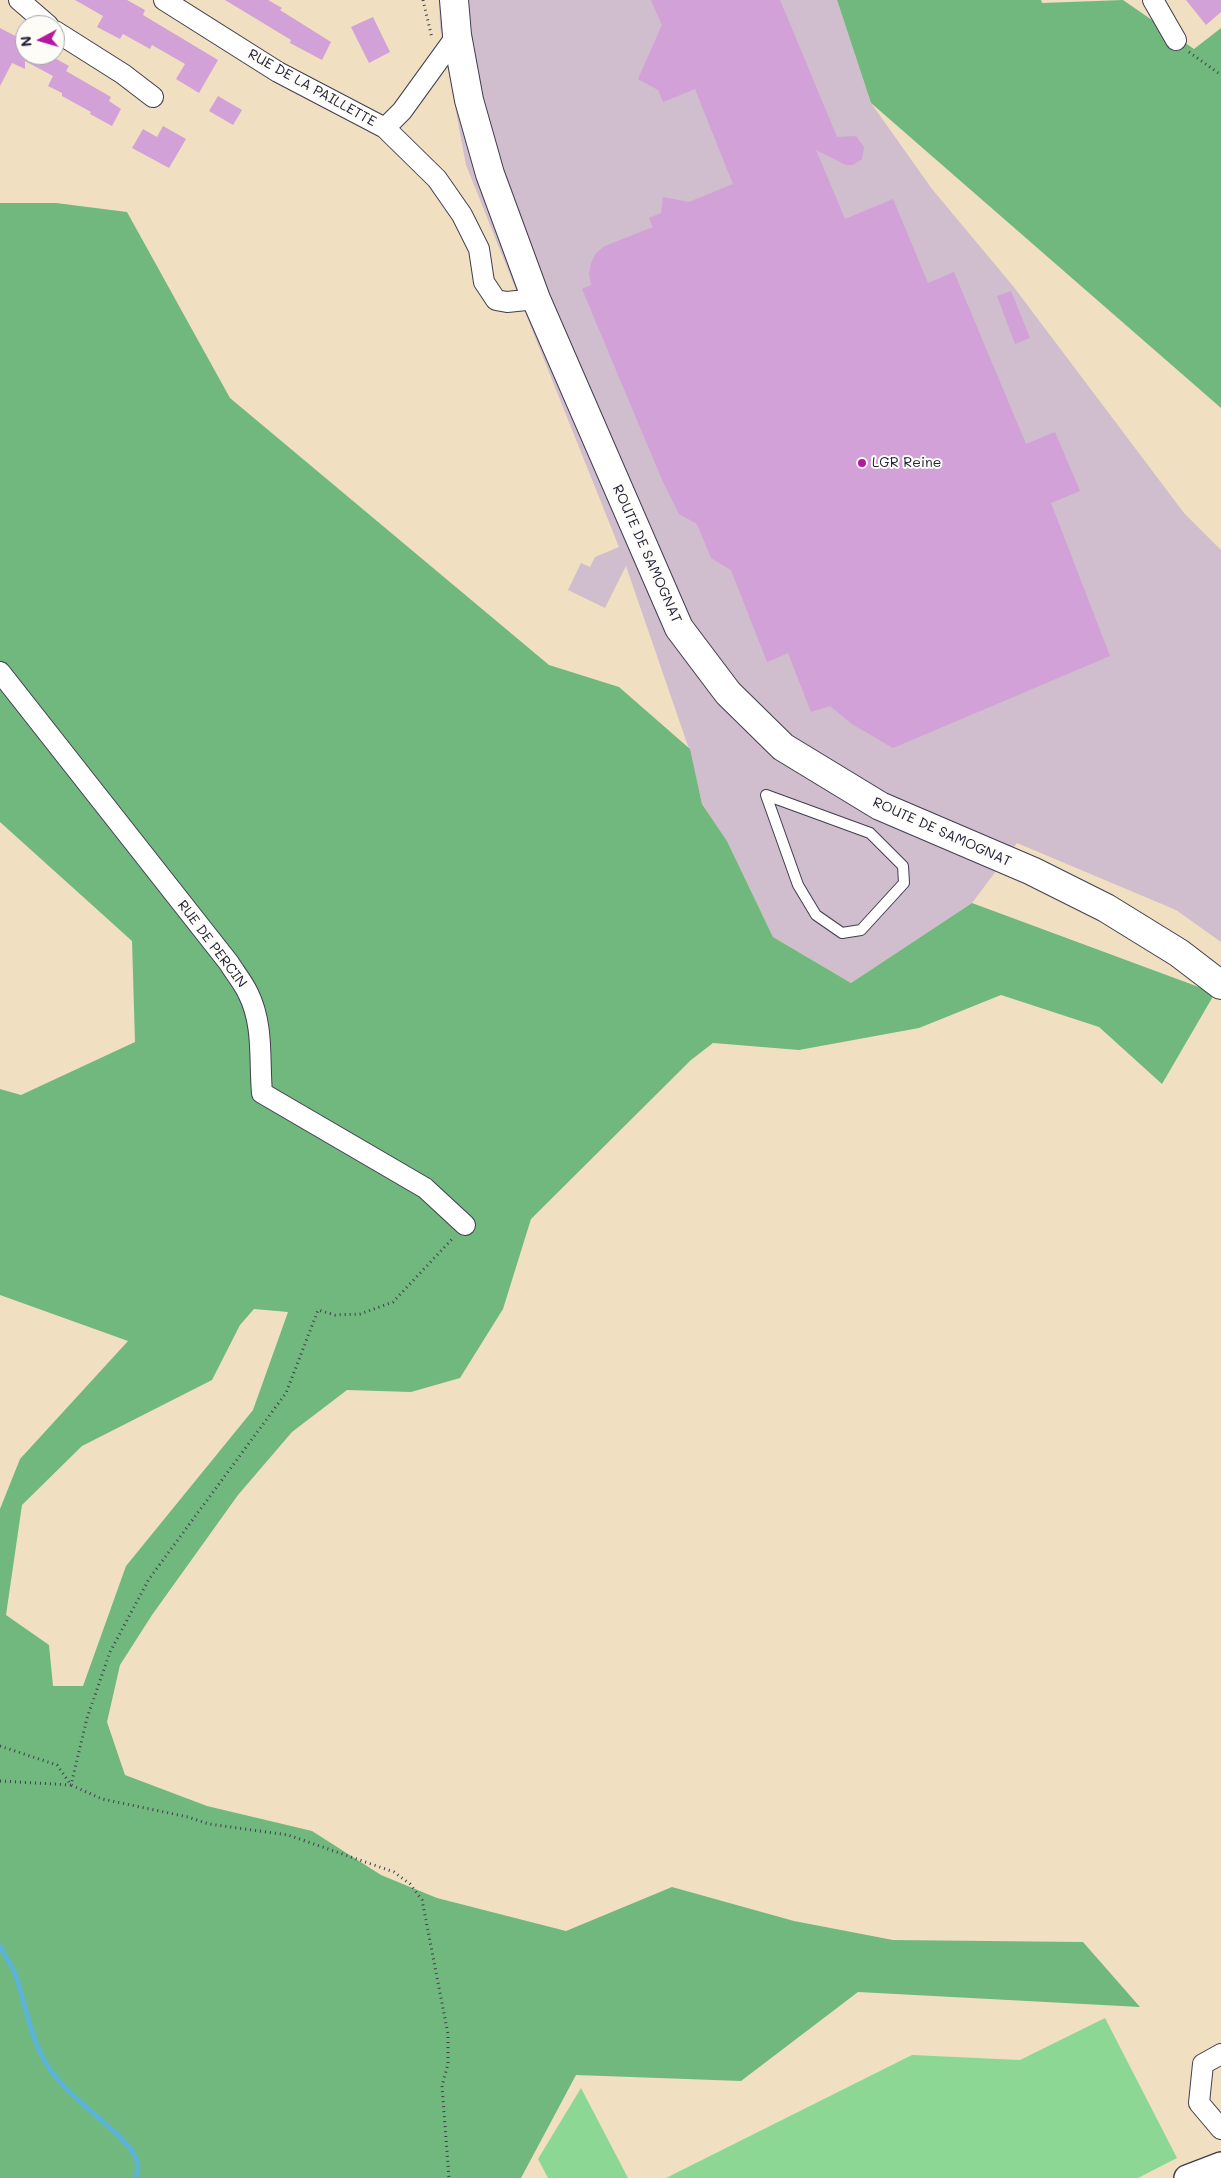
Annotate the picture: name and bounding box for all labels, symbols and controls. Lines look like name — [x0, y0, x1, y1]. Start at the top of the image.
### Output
north arrow — [15, 15, 65, 65]
text: N — [16, 35, 36, 48]
street label: RUE DE LA PAILLETTE — [245, 46, 379, 130]
place label: LGR Reine — [872, 455, 942, 471]
marker: LGR Reine — [856, 457, 868, 469]
street label: ROUTE DE SAMOGNAT — [609, 482, 685, 626]
street label: ROUTE DE SAMOGNAT — [870, 794, 1014, 870]
street label: RUE DE PERCIN — [174, 897, 250, 991]

